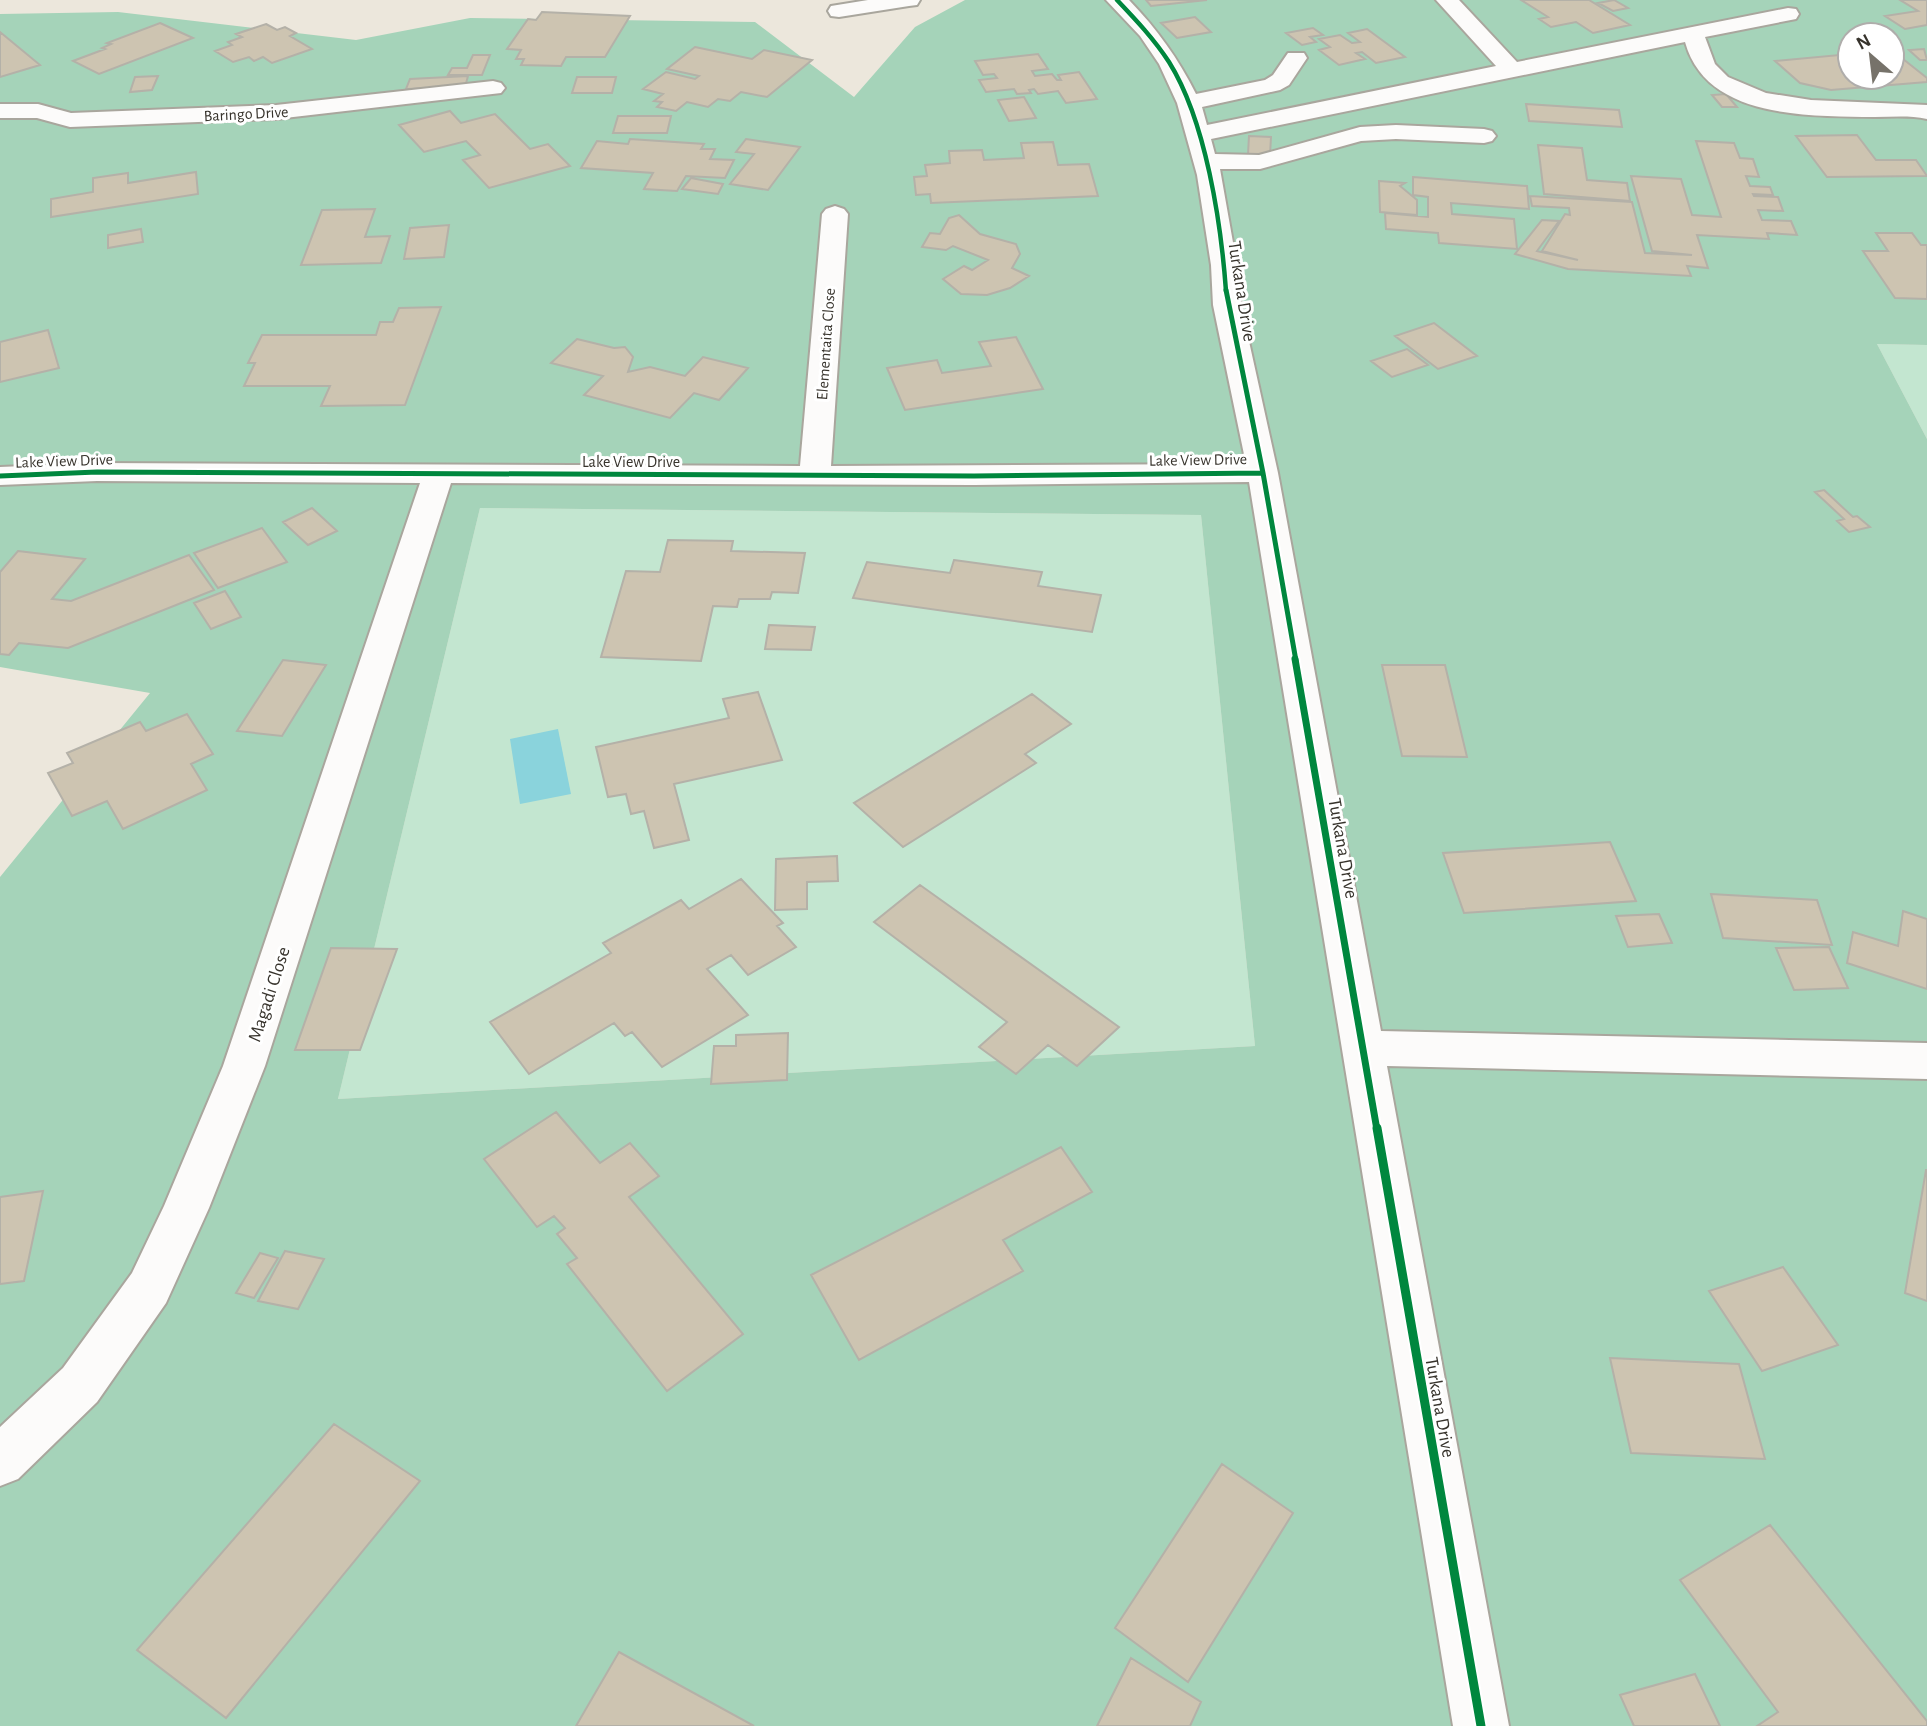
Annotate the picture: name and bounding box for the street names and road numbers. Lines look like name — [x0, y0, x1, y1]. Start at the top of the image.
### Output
street label: Baringo Drive — [203, 104, 289, 124]
street label: Turkana Drive — [1224, 240, 1259, 343]
street label: Elementaita Close — [814, 287, 838, 401]
street label: Lake View Drive — [15, 451, 113, 471]
street label: Lake View Drive — [1149, 451, 1247, 469]
street label: Lake View Drive — [582, 454, 680, 470]
street label: Turkana Drive — [1324, 797, 1361, 900]
street label: Magadi Close — [245, 945, 294, 1044]
street label: Turkana Drive — [1421, 1356, 1458, 1459]

